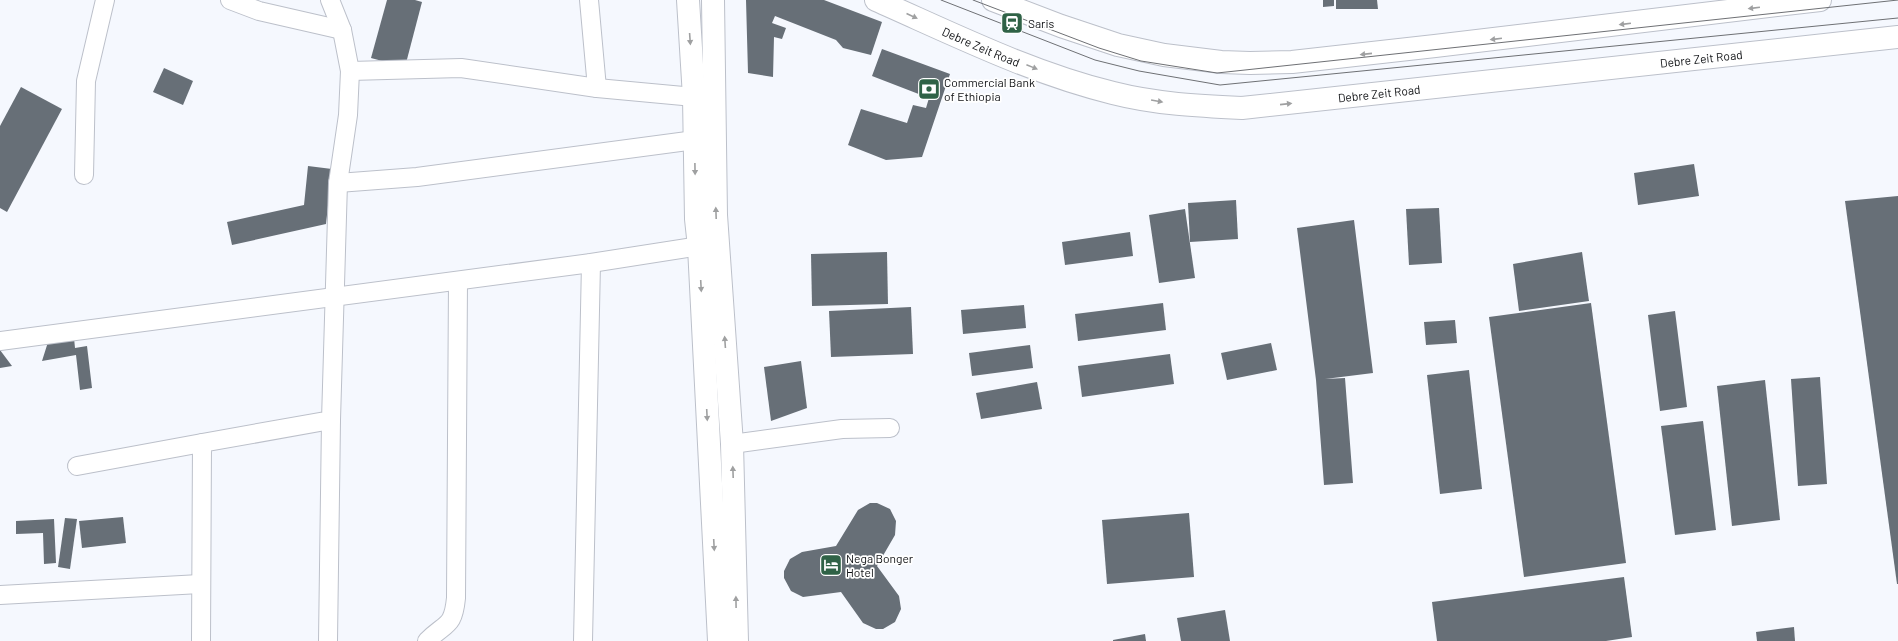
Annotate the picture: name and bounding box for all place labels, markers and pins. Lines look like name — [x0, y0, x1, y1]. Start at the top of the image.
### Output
station icon: Saris — [999, 10, 1025, 36]
place label: Saris — [1028, 16, 1055, 30]
place label: Commercial Bank of Ethiopia — [944, 75, 1035, 103]
bank icon: Commercial Bank of Ethiopia — [916, 76, 942, 102]
place label: Nega Bonger Hotel — [846, 551, 914, 579]
hotel icon: Nega Bonger Hotel — [818, 552, 844, 578]

